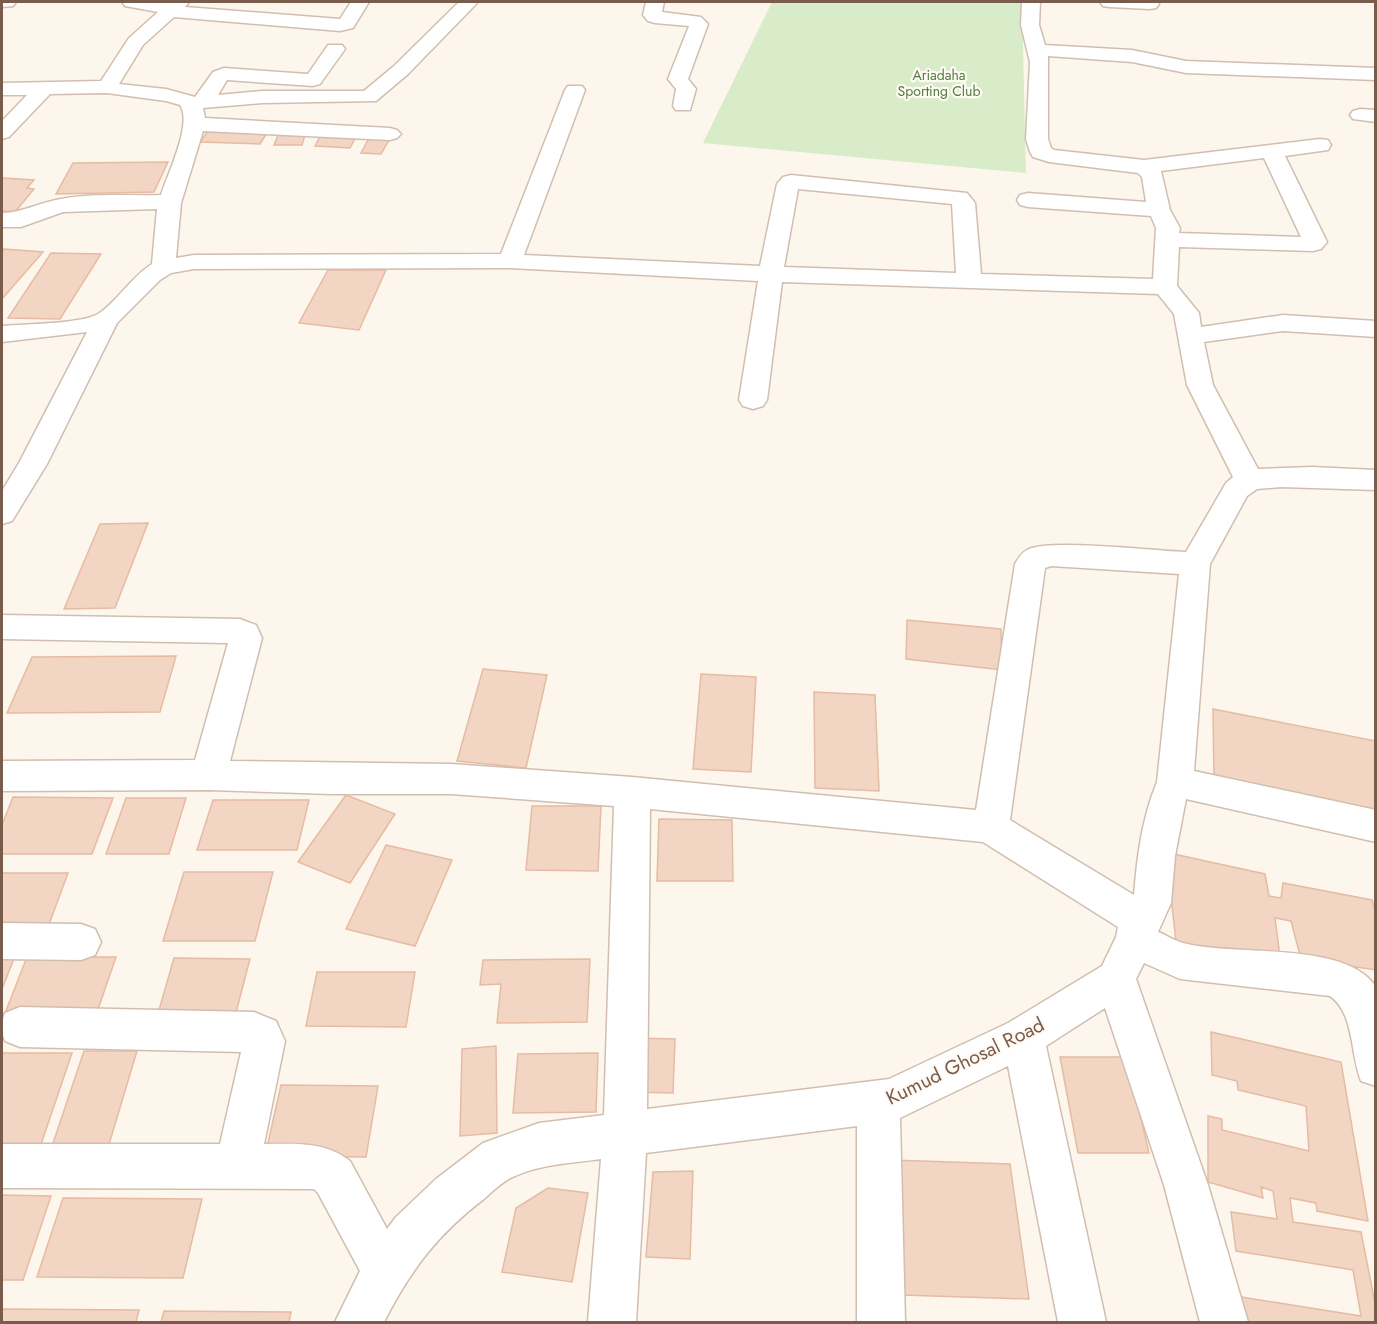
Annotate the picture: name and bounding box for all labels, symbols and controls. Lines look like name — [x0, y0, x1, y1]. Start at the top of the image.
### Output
park label: Ariadaha Sporting Club — [898, 65, 980, 101]
street label: Kumud Ghosal Road — [881, 1010, 1049, 1112]

